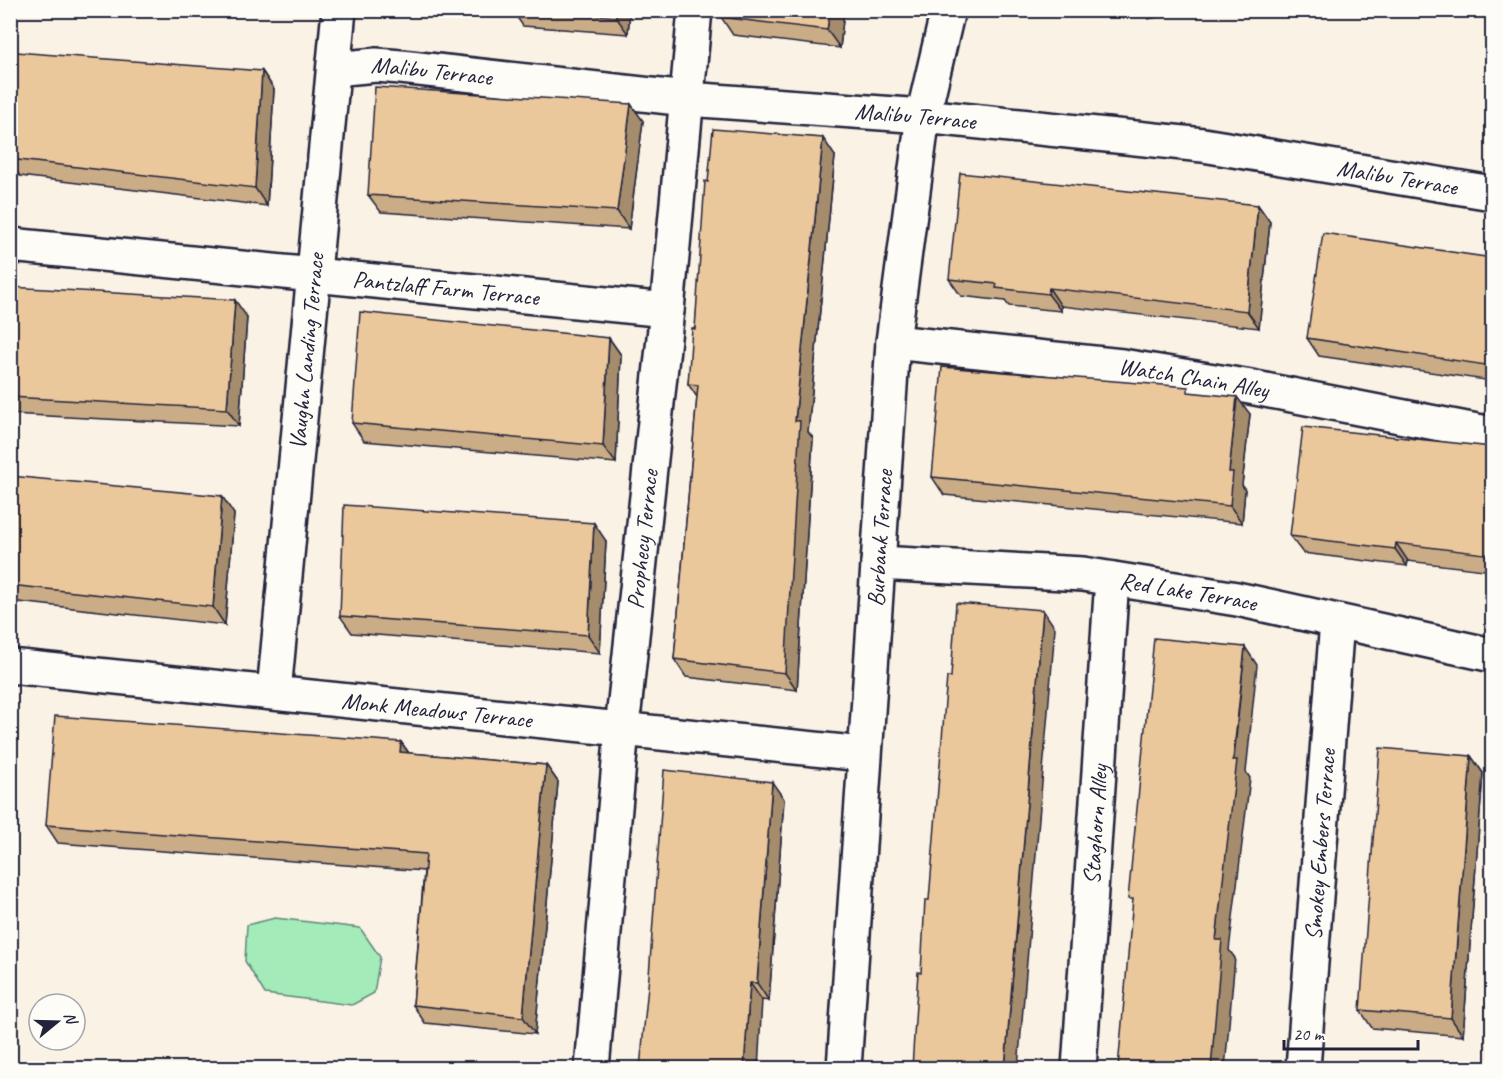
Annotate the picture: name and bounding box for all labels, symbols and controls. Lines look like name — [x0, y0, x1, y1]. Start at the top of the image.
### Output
street label: Malibu Terrace — [370, 50, 496, 92]
street label: Malibu Terrace — [854, 96, 979, 137]
street label: Malibu Terrace — [1335, 153, 1462, 202]
street label: Vaughn Landing Terrace — [282, 250, 331, 451]
street label: Pantzlaff Farm Terrace — [351, 264, 543, 312]
street label: Watch Chain Alley — [1117, 351, 1273, 406]
street label: Prophecy Terrace — [620, 466, 665, 611]
street label: Burbank Terrace — [860, 467, 899, 608]
street label: Red Lake Terrace — [1118, 565, 1262, 618]
street label: Monk Meadows Terrace — [340, 685, 535, 735]
street label: Smokey Embers Terrace — [1298, 746, 1342, 941]
street label: Staghorn Alley — [1076, 762, 1115, 885]
north arrow — [27, 992, 87, 1052]
text: N — [59, 1010, 82, 1028]
scale bar — [1284, 1013, 1418, 1051]
text: 20 m — [1293, 1023, 1326, 1045]

